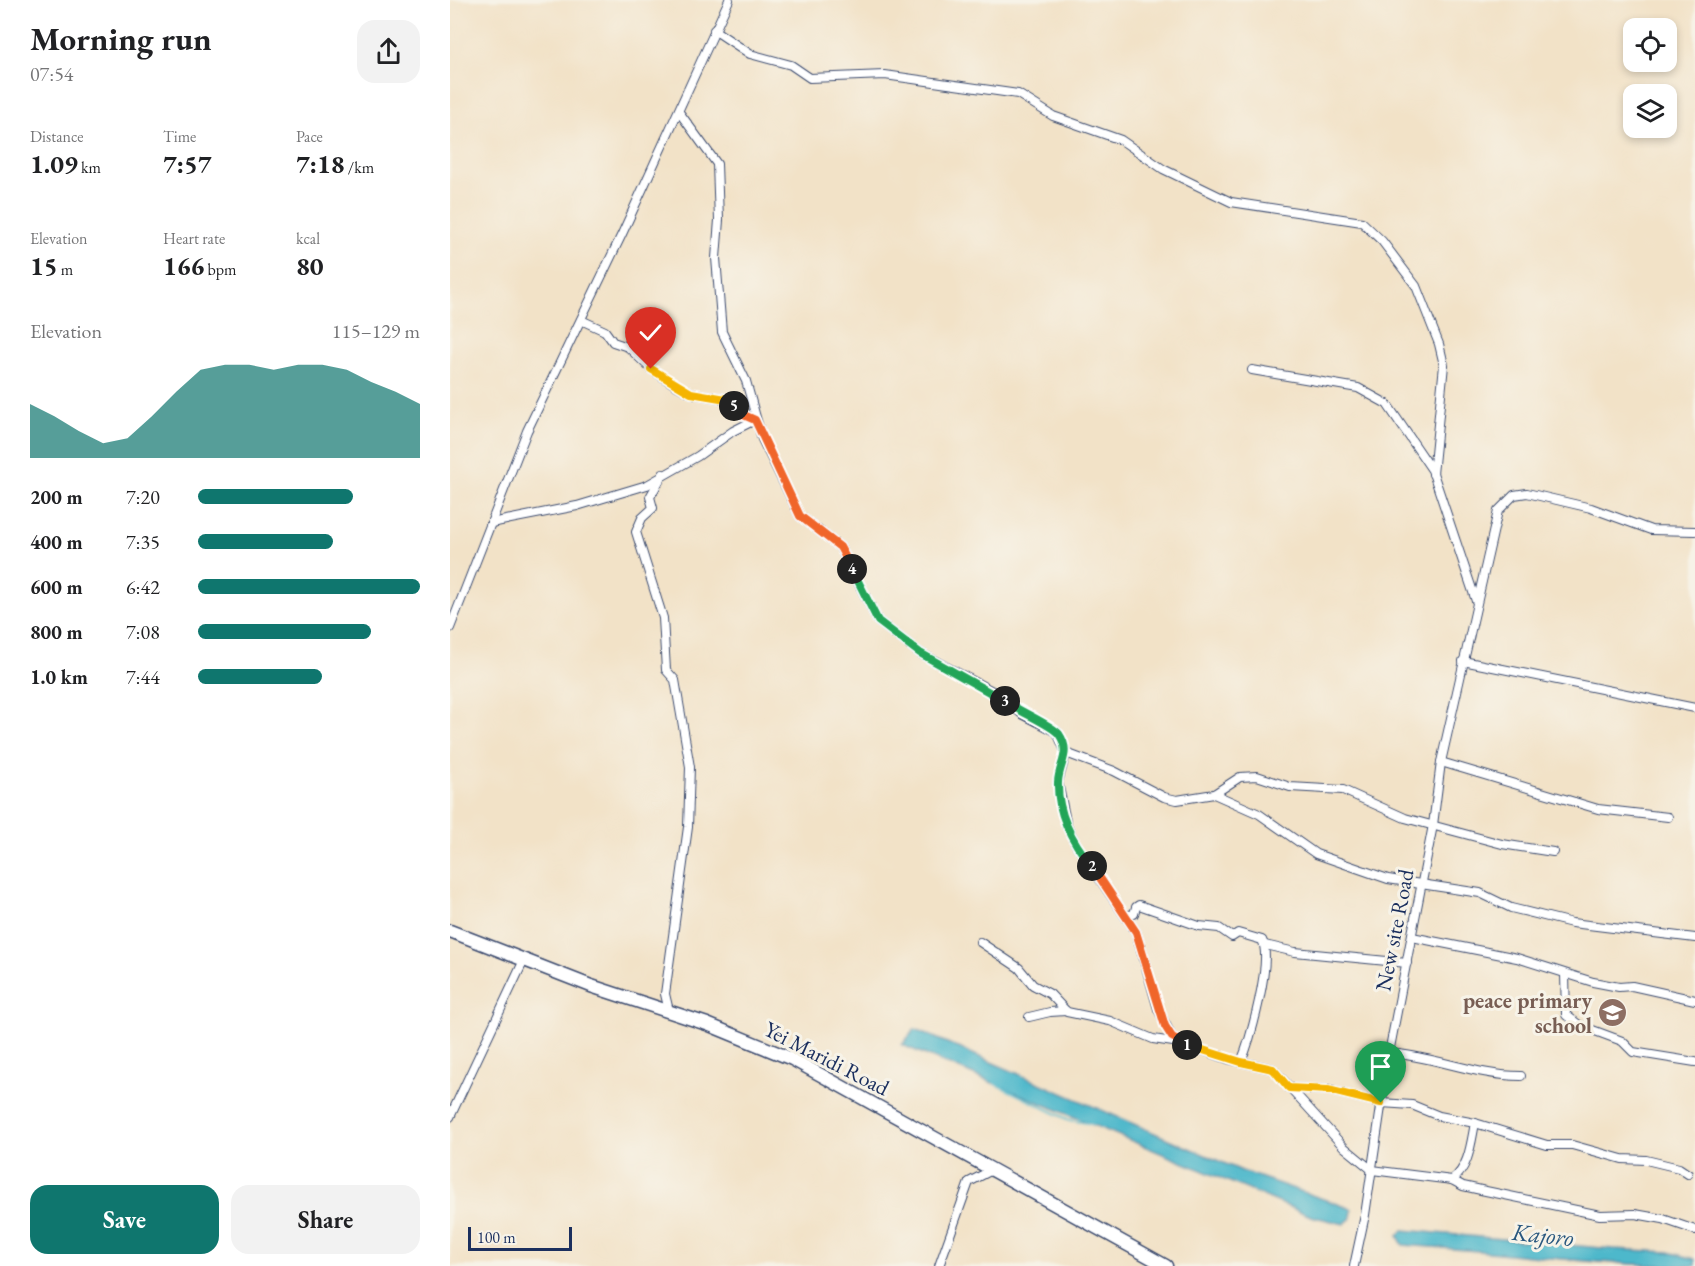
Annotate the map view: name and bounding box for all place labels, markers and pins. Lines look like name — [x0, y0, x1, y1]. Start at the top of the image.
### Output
pin — [625, 307, 676, 369]
pin: 5 — [719, 391, 749, 421]
pin: 4 — [837, 554, 867, 584]
pin: 3 — [990, 686, 1020, 716]
pin: 2 — [1077, 851, 1107, 881]
place label: peace primary school — [1463, 986, 1592, 1040]
school or university icon: peace primary school — [1597, 997, 1629, 1029]
pin: 1 — [1172, 1030, 1202, 1060]
pin — [1355, 1041, 1406, 1103]

